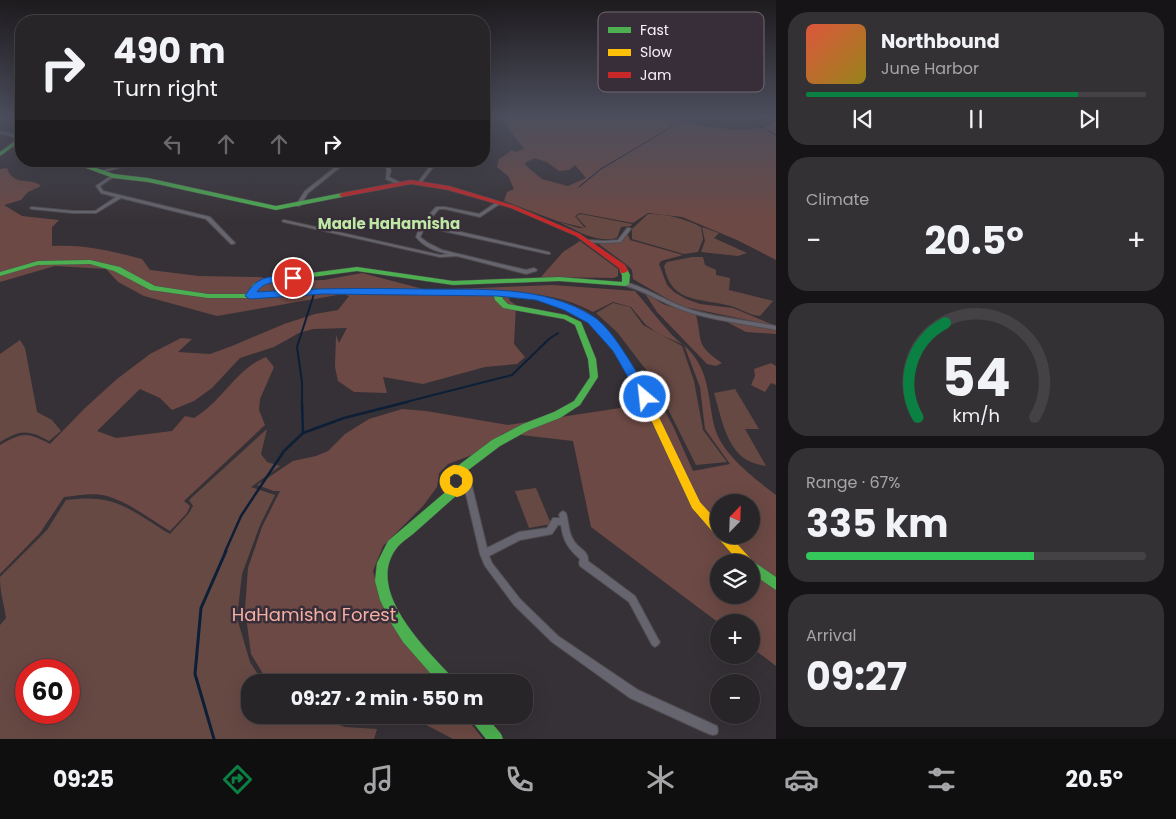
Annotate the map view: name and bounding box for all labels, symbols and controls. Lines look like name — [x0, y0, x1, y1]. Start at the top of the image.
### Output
legend — [598, 12, 764, 92]
text: Fast — [640, 20, 669, 40]
text: 490 m — [113, 26, 226, 75]
text: Northbound — [881, 28, 1000, 55]
icon: right — [30, 35, 95, 100]
text: Slow — [640, 42, 673, 62]
text: June Harbor — [881, 57, 979, 80]
text: Jam — [640, 65, 671, 85]
text: Turn right — [113, 73, 218, 104]
icon: previous — [849, 105, 877, 133]
icon: pause — [962, 105, 990, 133]
icon: next — [1075, 105, 1103, 133]
icon: left — [159, 130, 187, 158]
icon: ahead — [212, 130, 240, 158]
icon: ahead — [265, 130, 293, 158]
icon: right — [318, 130, 346, 158]
text: Climate — [806, 188, 869, 211]
district label: Maale HaHamisha — [318, 213, 460, 234]
text: 20.5° — [924, 214, 1024, 267]
text: − — [806, 221, 821, 260]
text: + — [1127, 221, 1146, 260]
pin — [272, 257, 314, 299]
icon: arrive — [279, 264, 307, 292]
text: 54 — [941, 341, 1011, 414]
position arrow — [618, 370, 670, 422]
text: km/h — [952, 403, 1000, 428]
text: Range · 67% — [806, 471, 901, 494]
north arrow — [710, 494, 760, 544]
map controls — [710, 494, 760, 724]
text: 335 km — [806, 497, 948, 550]
button: layers — [710, 554, 760, 604]
park label: HaHamisha Forest — [232, 602, 396, 627]
button: + — [710, 614, 760, 664]
text: Arrival — [806, 624, 856, 647]
text: 09:27 — [806, 650, 907, 703]
speed limit sign: 60 — [15, 659, 80, 724]
button: − — [710, 674, 760, 724]
text: 09:27 · 2 min · 550 m — [291, 685, 483, 712]
icon: directions — [220, 762, 255, 797]
icon: music — [361, 762, 396, 797]
icon: phone — [502, 762, 537, 797]
icon: climate — [643, 762, 678, 797]
icon: car — [784, 762, 819, 797]
icon: filters — [924, 762, 959, 797]
text: 09:25 — [53, 764, 114, 795]
text: 20.5° — [1065, 764, 1123, 795]

